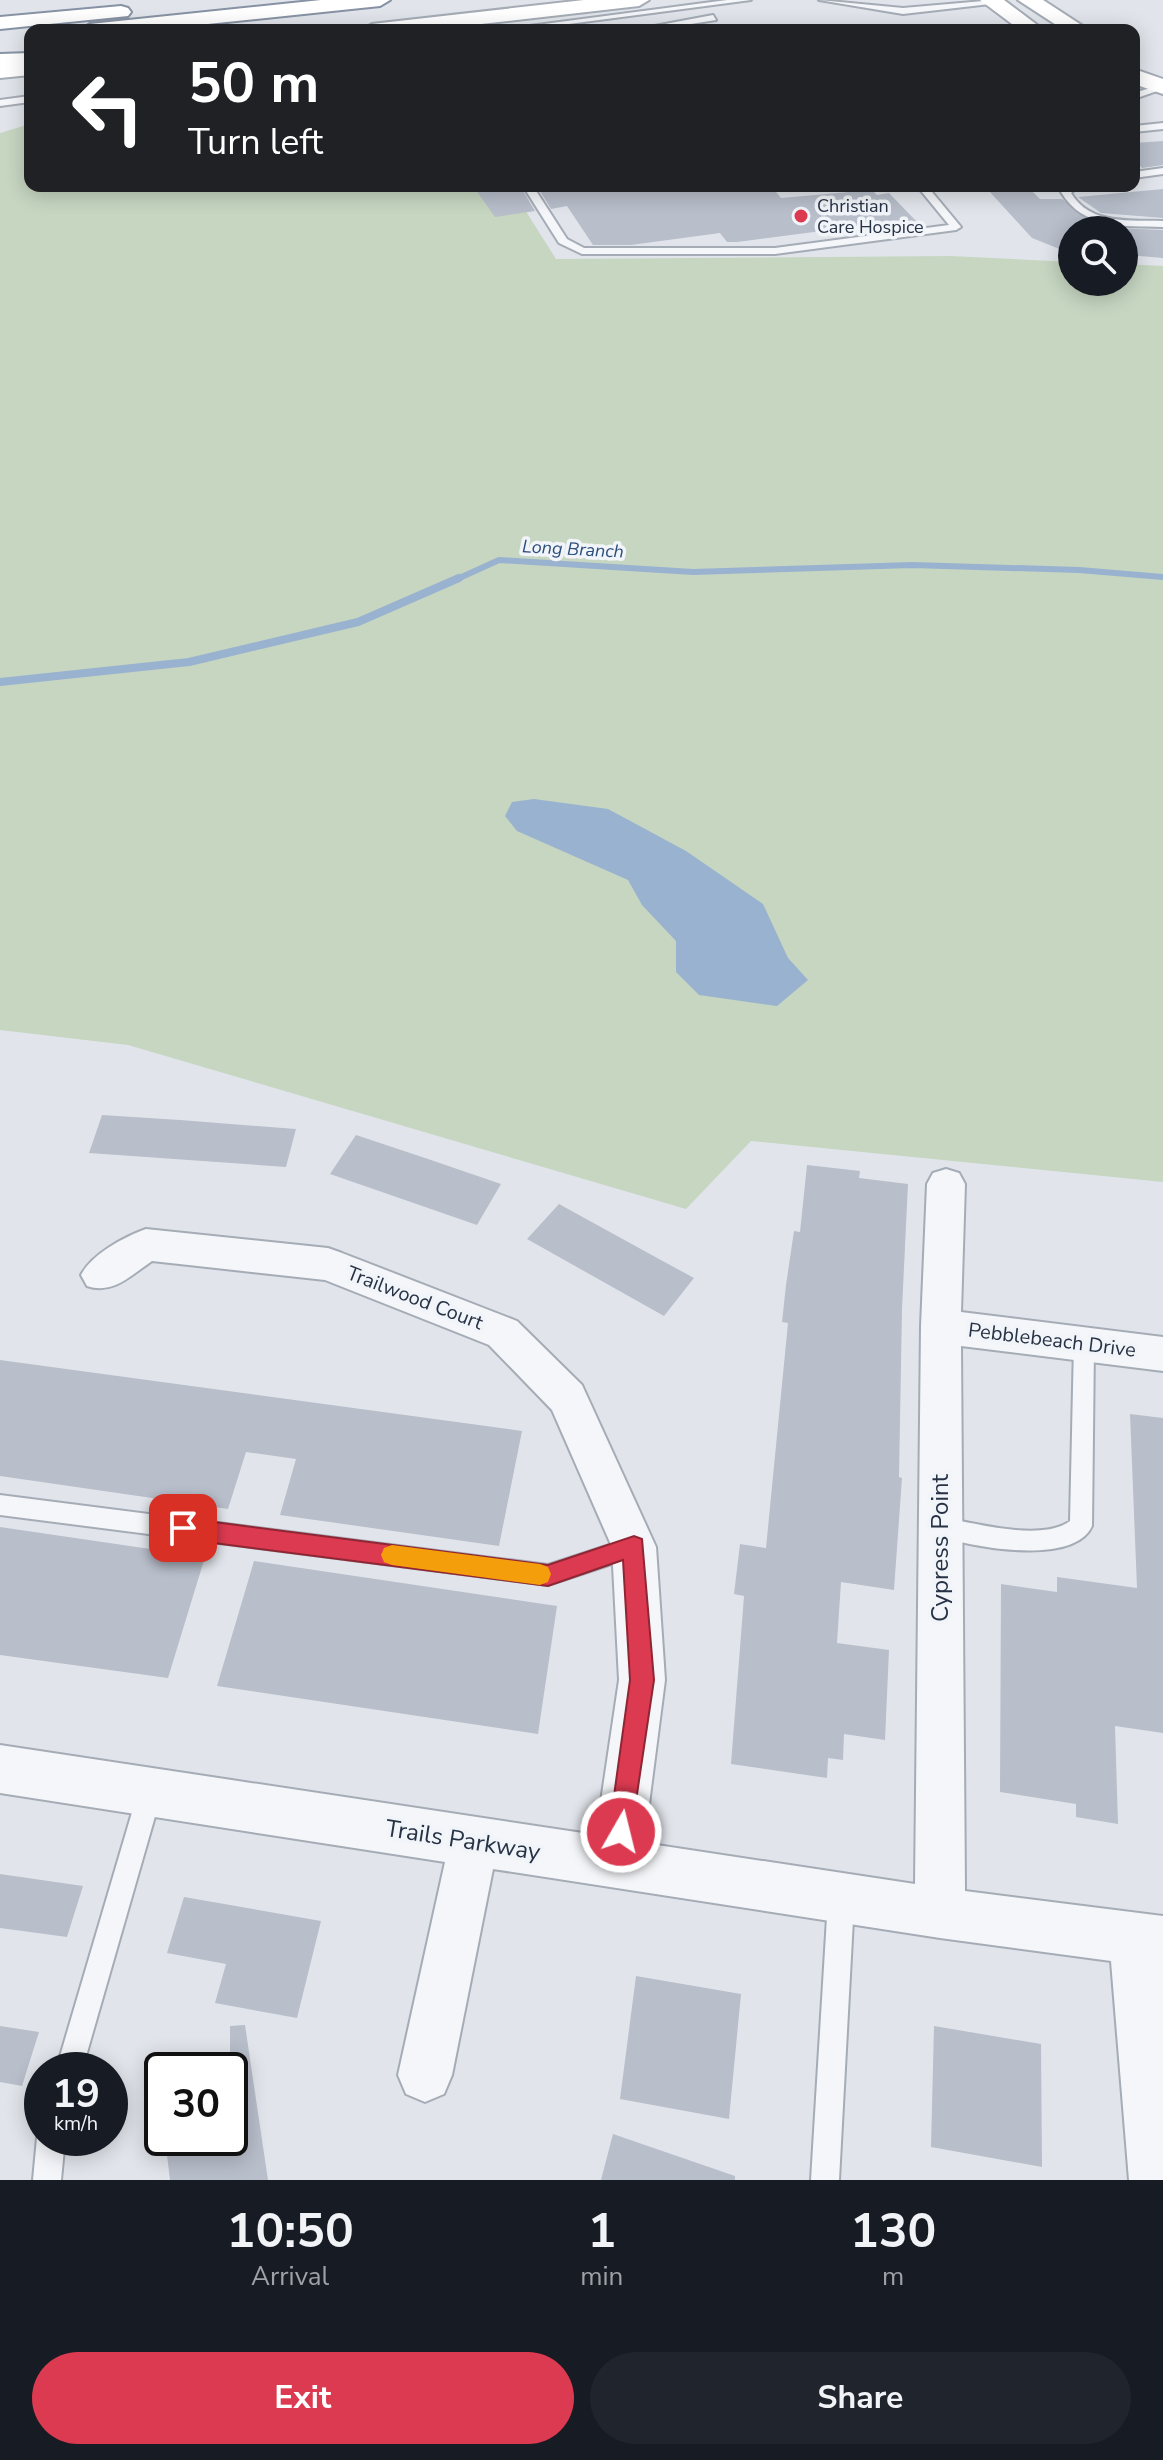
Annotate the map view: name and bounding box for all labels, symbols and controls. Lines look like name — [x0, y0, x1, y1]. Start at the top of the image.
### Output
text: 50 m — [188, 45, 319, 122]
icon: left — [56, 56, 160, 160]
text: Turn left — [188, 118, 323, 167]
place label: Christian Care Hospice — [817, 194, 924, 239]
marker: Christian Care Hospice — [792, 207, 810, 225]
map controls — [1058, 216, 1138, 296]
button: search — [1058, 216, 1138, 296]
water label: Long Branch — [521, 534, 625, 564]
street label: Trailwood Court — [343, 1260, 488, 1337]
street label: Pebblebeach Drive — [967, 1316, 1137, 1364]
street label: Cypress Point — [924, 1473, 956, 1622]
pin — [149, 1494, 217, 1562]
icon: arrive — [161, 1506, 205, 1550]
position arrow — [579, 1790, 663, 1874]
street label: Trails Parkway — [383, 1812, 543, 1868]
speed limit sign: 30 — [144, 2052, 248, 2156]
text: 19 — [52, 2067, 100, 2121]
text: km/h — [54, 2110, 98, 2137]
text: 10:50 — [227, 2198, 354, 2264]
text: 1 — [587, 2198, 616, 2264]
text: 130 — [850, 2198, 936, 2264]
text: Arrival — [251, 2259, 329, 2294]
text: min — [580, 2259, 623, 2294]
text: m — [882, 2259, 904, 2294]
button: Exit — [32, 2352, 574, 2444]
button: Share — [590, 2352, 1131, 2444]

